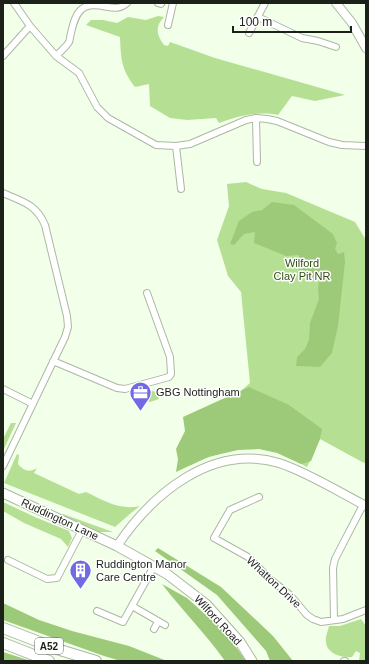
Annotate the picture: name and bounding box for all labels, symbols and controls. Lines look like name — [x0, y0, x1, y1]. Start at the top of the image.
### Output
scale bar — [233, 8, 351, 34]
text: 100 m — [239, 15, 272, 29]
park label: Wilford Clay Pit NR — [274, 257, 330, 282]
office icon: GBG Nottingham — [127, 379, 153, 412]
place label: GBG Nottingham — [156, 386, 240, 398]
street label: Ruddington Lane — [19, 496, 101, 542]
street label: Whatton Drive — [244, 554, 304, 610]
building icon: Ruddington Manor Care Centre — [67, 557, 93, 590]
place label: Ruddington Manor Care Centre — [96, 558, 187, 583]
street label: Wilford Road — [192, 593, 244, 647]
road number: A52 — [35, 638, 63, 654]

